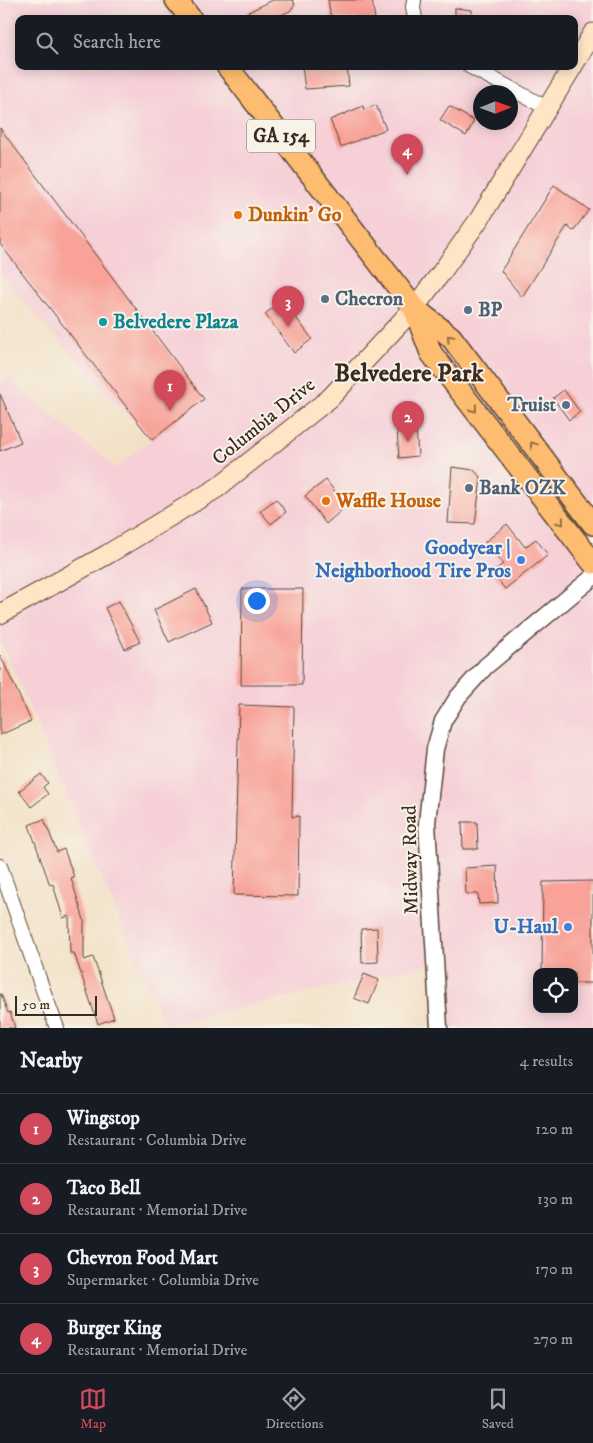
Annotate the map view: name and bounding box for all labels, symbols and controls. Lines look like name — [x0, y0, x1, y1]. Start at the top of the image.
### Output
search box — [15, 15, 578, 70]
icon: search — [33, 29, 61, 57]
text: Search here — [73, 31, 161, 54]
north arrow — [473, 85, 518, 130]
road number: GA 154 — [247, 120, 315, 152]
pin: 4 — [391, 134, 423, 175]
place label: Dunkin' Go — [248, 203, 342, 228]
marker: Dunkin' Go — [232, 209, 244, 221]
pin: 3 — [272, 286, 304, 327]
place label: Checron — [335, 287, 404, 312]
marker: Checron — [319, 293, 331, 305]
place label: BP — [478, 298, 503, 323]
marker: BP — [462, 304, 474, 316]
place label: Belvedere Plaza — [113, 310, 239, 335]
marker: Belvedere Plaza — [97, 316, 109, 328]
one-way arrow — [447, 335, 456, 344]
district label: Belvedere Park — [334, 358, 484, 389]
pin: 1 — [154, 370, 186, 411]
street label: Columbia Drive — [207, 373, 321, 471]
place label: Truist — [507, 393, 557, 418]
marker: Truist — [560, 399, 572, 411]
pin: 2 — [392, 401, 424, 442]
one-way arrow — [468, 403, 477, 413]
one-way arrow — [531, 442, 539, 451]
place label: Bank OZK — [479, 476, 567, 501]
marker: Bank OZK — [463, 482, 475, 494]
place label: Waffle House — [335, 489, 442, 514]
marker: Waffle House — [320, 495, 332, 507]
one-way arrow — [556, 516, 564, 525]
place label: Goodyear | Neighborhood Tire Pros — [315, 536, 511, 584]
marker: Goodyear | Neighborhood Tire Pros — [515, 554, 527, 566]
your location — [244, 588, 270, 614]
street label: Midway Road — [398, 805, 424, 915]
place label: U-Haul — [493, 915, 559, 940]
marker: U-Haul — [562, 921, 574, 933]
map controls — [533, 968, 578, 1013]
button: locate — [533, 968, 578, 1013]
scale bar — [15, 993, 98, 1016]
text: 50 m — [22, 996, 50, 1014]
text: Nearby — [20, 1048, 82, 1074]
text: 4 results — [520, 1051, 573, 1071]
text: Wingstop — [67, 1107, 140, 1130]
text: 1 — [33, 1119, 39, 1139]
text: 120 m — [535, 1119, 573, 1139]
text: Restaurant · Columbia Drive — [67, 1130, 246, 1150]
text: Taco Bell — [67, 1177, 141, 1200]
text: 2 — [32, 1189, 40, 1209]
text: 130 m — [537, 1189, 573, 1209]
text: Restaurant · Memorial Drive — [67, 1200, 248, 1220]
text: Chevron Food Mart — [67, 1247, 218, 1270]
text: 3 — [33, 1259, 39, 1279]
text: 170 m — [535, 1259, 573, 1279]
text: Supermarket · Columbia Drive — [67, 1270, 259, 1290]
text: Burger King — [67, 1317, 161, 1340]
text: 4 — [31, 1329, 41, 1349]
text: 270 m — [533, 1329, 573, 1349]
text: Restaurant · Memorial Drive — [67, 1340, 248, 1360]
tab: Map — [79, 1385, 107, 1433]
tab: Directions — [265, 1385, 323, 1433]
tab: Saved — [482, 1385, 514, 1433]

